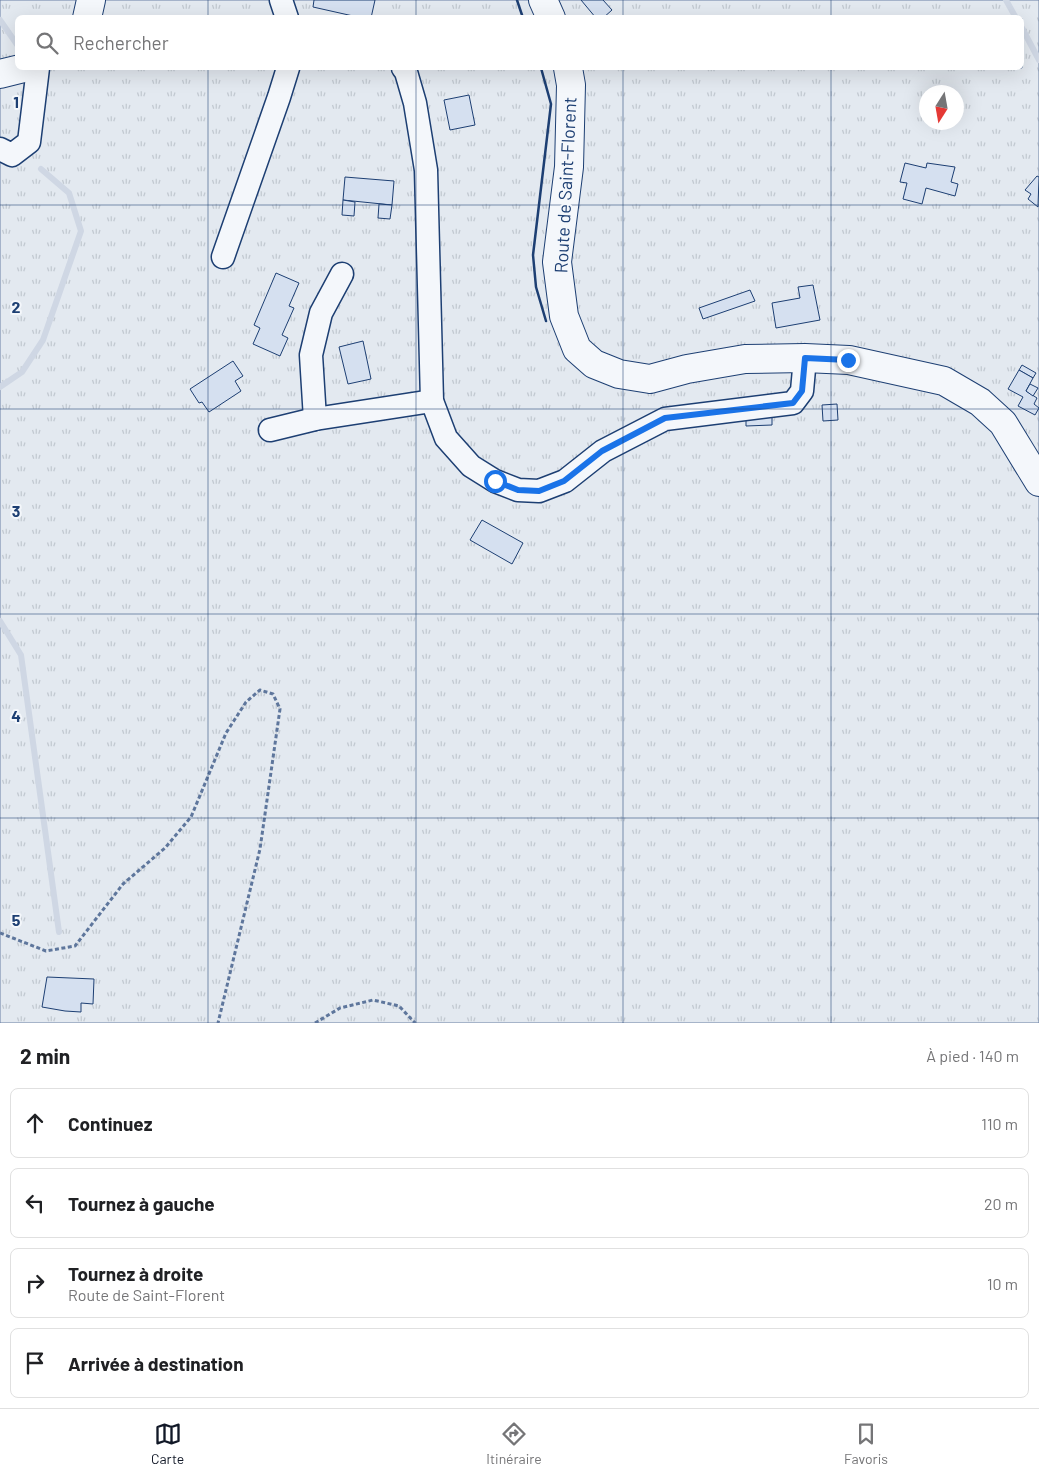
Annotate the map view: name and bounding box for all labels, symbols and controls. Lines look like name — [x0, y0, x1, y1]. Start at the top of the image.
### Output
search box — [15, 15, 1024, 70]
icon: search — [33, 29, 61, 57]
text: Rechercher — [73, 31, 169, 54]
north arrow — [919, 85, 964, 130]
text: 1 — [13, 92, 19, 111]
street label: Route de Saint-Florent — [549, 96, 581, 274]
text: 2 — [12, 297, 21, 316]
route end — [837, 349, 860, 372]
route start — [484, 470, 507, 493]
text: 3 — [12, 501, 20, 520]
text: 4 — [11, 706, 21, 725]
text: 5 — [12, 910, 21, 929]
text: 2 min — [20, 1043, 70, 1068]
text: À pied · 140 m — [926, 1046, 1019, 1065]
icon: ahead — [21, 1109, 49, 1137]
text: Continuez — [68, 1112, 152, 1135]
text: 110 m — [981, 1114, 1018, 1133]
icon: left — [21, 1189, 49, 1217]
text: Tournez à gauche — [68, 1192, 215, 1215]
text: 20 m — [984, 1194, 1018, 1213]
text: Tournez à droite — [68, 1262, 204, 1285]
icon: right — [21, 1269, 49, 1297]
text: 10 m — [987, 1274, 1018, 1293]
text: Route de Saint-Florent — [68, 1285, 225, 1304]
icon: arrive — [21, 1349, 49, 1377]
text: Arrivée à destination — [68, 1352, 244, 1375]
tab: Carte — [151, 1420, 184, 1467]
tab: Itinéraire — [486, 1420, 542, 1467]
tab: Favoris — [844, 1420, 888, 1467]

